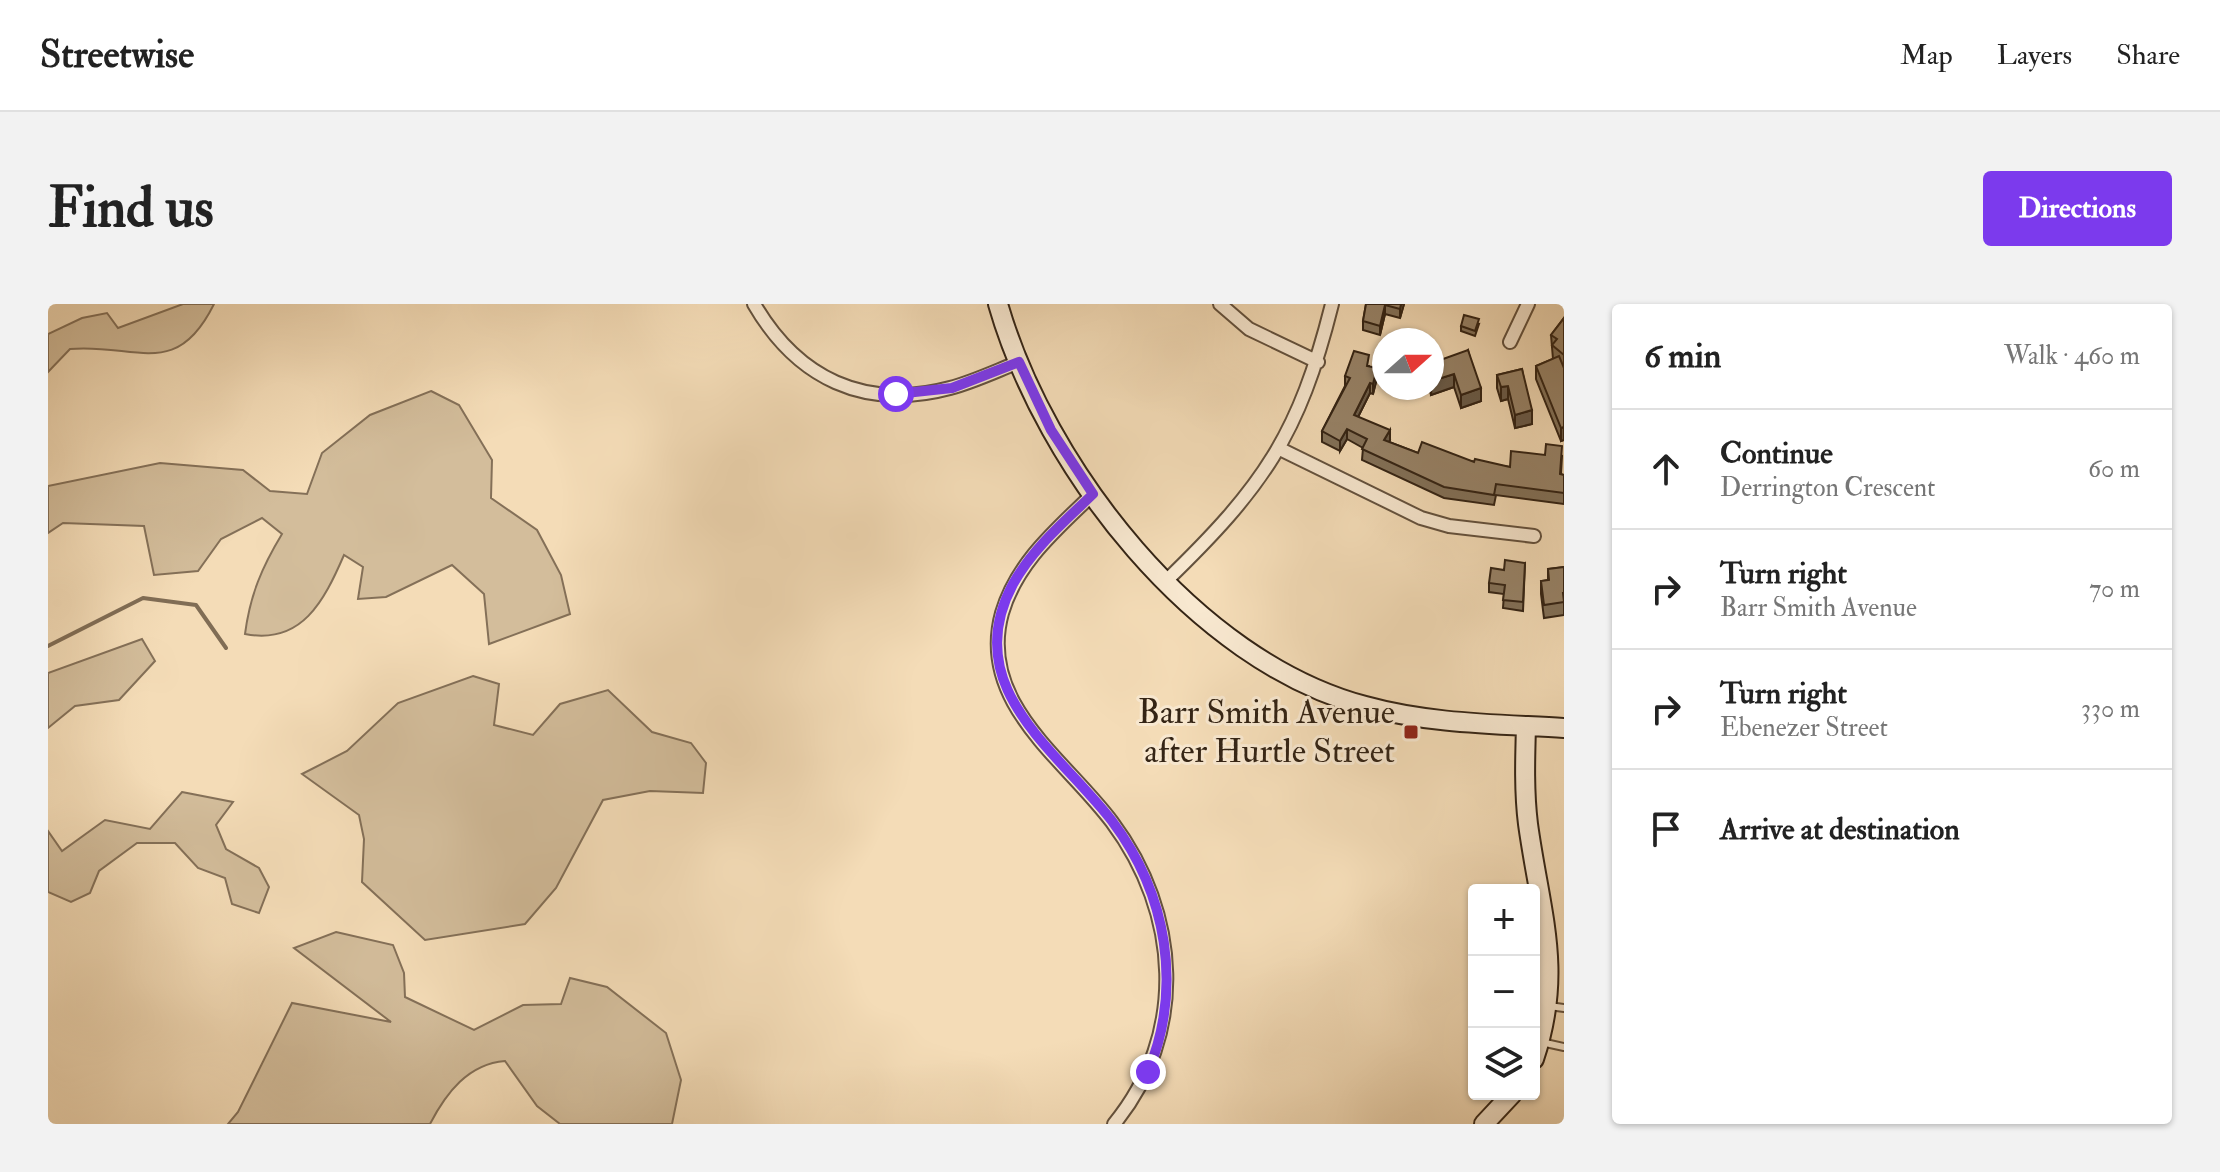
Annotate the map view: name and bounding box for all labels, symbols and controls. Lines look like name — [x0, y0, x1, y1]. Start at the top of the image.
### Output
text: Streetwise — [40, 31, 194, 79]
text: Map — [1900, 38, 1953, 73]
text: Layers — [1997, 38, 2072, 73]
text: Share — [2116, 38, 2180, 73]
button: Directions — [1983, 171, 2172, 246]
text: Find us — [48, 173, 214, 244]
north arrow — [1372, 328, 1444, 400]
text: 6 min — [1644, 335, 1721, 378]
text: Walk · 460 m — [2004, 340, 2140, 372]
route start — [878, 376, 914, 412]
text: Continue — [1720, 435, 1833, 472]
icon: ahead — [1644, 447, 1688, 491]
text: 60 m — [2088, 453, 2140, 485]
text: Derrington Crescent — [1720, 472, 1936, 504]
text: Turn right — [1720, 555, 1847, 592]
icon: right — [1644, 567, 1688, 611]
text: 70 m — [2089, 573, 2140, 605]
text: Barr Smith Avenue — [1720, 592, 1917, 624]
text: Turn right — [1720, 675, 1847, 712]
icon: right — [1644, 687, 1688, 731]
place label: Barr Smith Avenue after Hurtle Street — [1138, 691, 1395, 773]
text: 330 m — [2081, 693, 2140, 725]
text: Ebenezer Street — [1720, 712, 1888, 744]
marker: Barr Smith Avenue after Hurtle Street — [1402, 723, 1420, 741]
icon: arrive — [1644, 807, 1688, 851]
text: Arrive at destination — [1720, 811, 1960, 848]
map controls — [1468, 884, 1540, 1100]
button: + — [1468, 884, 1540, 956]
button: − — [1468, 956, 1540, 1028]
button: layers — [1468, 1028, 1540, 1100]
route end — [1130, 1054, 1166, 1090]

